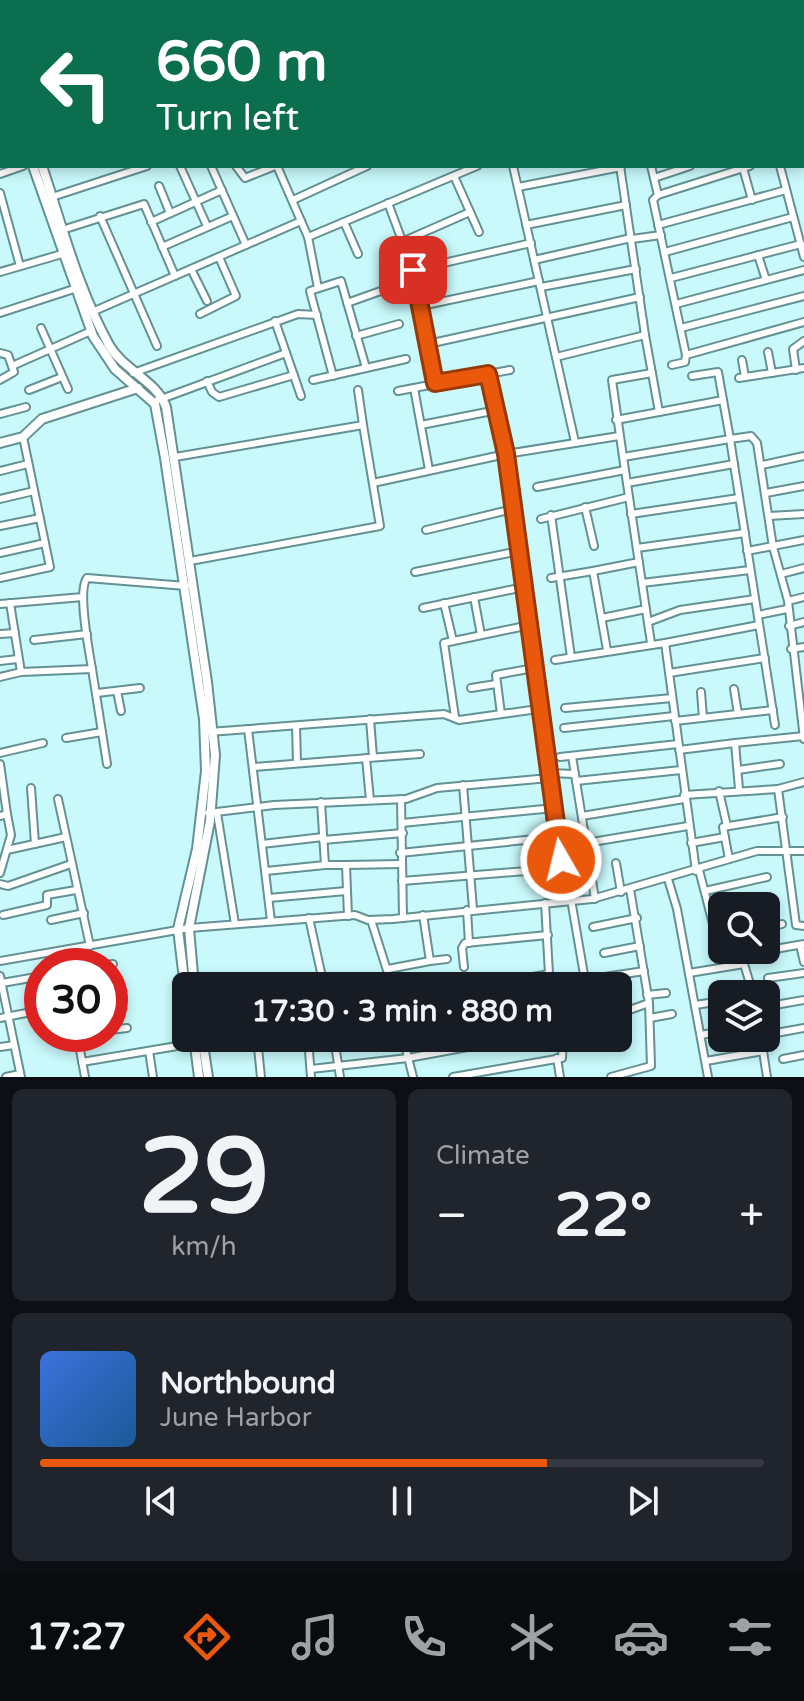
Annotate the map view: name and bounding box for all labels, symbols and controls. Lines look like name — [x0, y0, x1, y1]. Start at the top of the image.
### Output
text: 660 m — [156, 29, 327, 96]
icon: left — [24, 32, 128, 136]
text: Turn left — [156, 97, 299, 140]
pin — [379, 236, 447, 304]
icon: arrive — [391, 248, 435, 292]
position arrow — [519, 818, 603, 902]
map controls — [708, 892, 780, 1052]
button: search — [708, 892, 780, 964]
speed limit sign: 30 — [24, 948, 128, 1052]
button: layers — [708, 980, 780, 1052]
text: 17:30 · 3 min · 880 m — [251, 993, 553, 1030]
text: 29 — [139, 1116, 269, 1241]
text: Climate — [436, 1140, 530, 1171]
text: 22° — [554, 1180, 652, 1252]
text: − — [436, 1190, 467, 1243]
text: + — [739, 1190, 764, 1243]
text: km/h — [171, 1231, 237, 1262]
text: Northbound — [160, 1365, 336, 1402]
text: June Harbor — [160, 1402, 312, 1433]
icon: previous — [139, 1479, 183, 1523]
icon: pause — [380, 1479, 424, 1523]
icon: next — [621, 1479, 665, 1523]
icon: directions — [179, 1609, 235, 1665]
icon: music — [287, 1609, 343, 1665]
icon: phone — [396, 1609, 452, 1665]
icon: climate — [504, 1609, 560, 1665]
icon: car — [613, 1609, 669, 1665]
icon: filters — [722, 1609, 778, 1665]
text: 17:27 — [26, 1616, 126, 1659]

